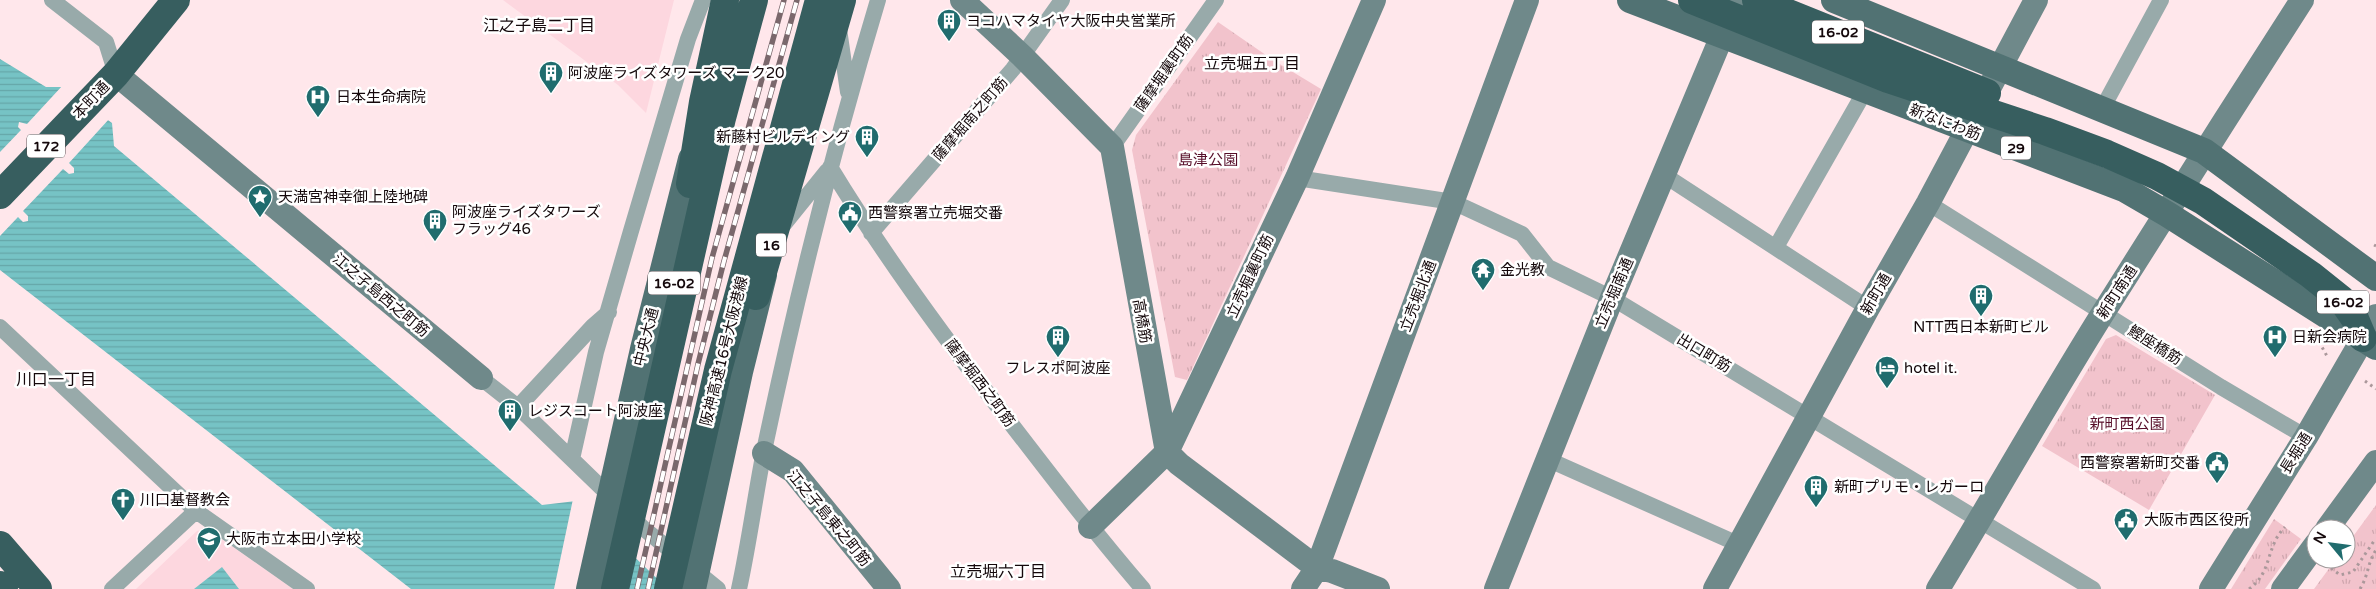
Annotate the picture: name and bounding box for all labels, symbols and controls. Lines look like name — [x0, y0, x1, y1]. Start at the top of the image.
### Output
building icon: ヨコハマタイヤ大阪中央営業所 — [936, 8, 962, 42]
place label: ヨコハマタイヤ大阪中央営業所 — [966, 12, 1176, 30]
district label: 江之子島二丁目 — [483, 16, 595, 36]
road number: 16-02 — [1812, 21, 1864, 44]
street label: 薩摩堀裏町筋 — [1131, 31, 1197, 115]
district label: 立売堀五丁目 — [1204, 54, 1300, 74]
building icon: 阿波座ライズタワーズ マーク20 — [538, 60, 564, 94]
place label: 阿波座ライズタワーズ マーク20 — [568, 64, 785, 82]
street label: 薩摩堀南之町筋 — [929, 73, 1011, 165]
street label: 本町通 — [69, 78, 113, 122]
hospital icon: 日本生命病院 — [305, 84, 331, 118]
place label: 日本生命病院 — [336, 88, 426, 106]
street label: 新なにわ筋 — [1907, 100, 1983, 144]
building icon: 新藤村ビルディング — [854, 124, 880, 158]
place label: 新藤村ビルディング — [716, 128, 850, 146]
road number: 172 — [27, 134, 65, 158]
road number: 29 — [2001, 136, 2031, 160]
park label: 島津公園 — [1178, 151, 1238, 169]
place icon: 天満宮神幸御上陸地碑 — [247, 184, 273, 218]
place label: 天満宮神幸御上陸地碑 — [278, 188, 428, 206]
public building icon: 西警察署立売堀交番 — [837, 200, 863, 234]
place label: 阿波座ライズタワーズ フラッグ46 — [452, 203, 601, 238]
place label: 西警察署立売堀交番 — [868, 204, 1003, 222]
building icon: 阿波座ライズタワーズ フラッグ46 — [422, 208, 448, 242]
street label: 立売堀裏町筋 — [1223, 231, 1277, 321]
road number: 16 — [756, 234, 786, 256]
street label: 江之子島西之町筋 — [329, 250, 433, 340]
street label: 立売堀南通 — [1591, 255, 1637, 331]
temple icon: 金光教 — [1470, 257, 1496, 291]
street label: 立売堀北通 — [1396, 258, 1440, 334]
place label: 金光教 — [1500, 261, 1545, 279]
street label: 新町南通 — [2093, 262, 2141, 322]
street label: 新町通 — [1857, 270, 1895, 318]
road number: 16-02 — [648, 272, 700, 294]
street label: 阪神高速16号大阪港線 — [697, 274, 751, 428]
building icon: NTT西日本新町ビル — [1968, 283, 1994, 317]
road number: 16-02 — [2317, 290, 2369, 314]
street label: 高橋筋 — [1129, 297, 1155, 345]
street label: 中央大通 — [630, 306, 662, 368]
place label: NTT西日本新町ビル — [1913, 318, 2049, 336]
street label: 鰹座橋筋 — [2125, 321, 2185, 369]
building icon: フレスポ阿波座 — [1045, 324, 1071, 358]
hospital icon: 日新会病院 — [2262, 324, 2288, 358]
place label: 日新会病院 — [2292, 328, 2367, 346]
street label: 出口町筋 — [1674, 330, 1734, 376]
street label: 薩摩堀西之町筋 — [941, 336, 1019, 430]
hotel icon: hotel it. — [1874, 355, 1900, 389]
place label: フレスポ阿波座 — [1005, 359, 1111, 377]
place label: hotel it. — [1904, 359, 1957, 377]
district label: 川口一丁目 — [16, 370, 96, 390]
building icon: レジスコート阿波座 — [497, 398, 523, 432]
place label: レジスコート阿波座 — [528, 402, 663, 420]
park label: 新町西公園 — [2089, 415, 2165, 433]
street label: 長堀通 — [2276, 429, 2316, 477]
public building icon: 西警察署新町交番 — [2204, 450, 2230, 484]
place label: 西警察署新町交番 — [2080, 454, 2200, 472]
street label: 江之子島東之町筋 — [784, 466, 874, 570]
building icon: 新町プリモ・レガーロ — [1803, 474, 1829, 508]
place label: 新町プリモ・レガーロ — [1834, 478, 1984, 496]
church icon: 川口基督教会 — [110, 487, 136, 521]
place label: 川口基督教会 — [140, 491, 230, 509]
public building icon: 大阪市西区役所 — [2113, 507, 2139, 541]
place label: 大阪市西区役所 — [2144, 511, 2249, 529]
north arrow — [2306, 519, 2356, 569]
school or university icon: 大阪市立本田小学校 — [196, 526, 222, 560]
text: N — [2310, 529, 2330, 547]
place label: 大阪市立本田小学校 — [226, 530, 361, 548]
district label: 立売堀六丁目 — [950, 562, 1046, 582]

